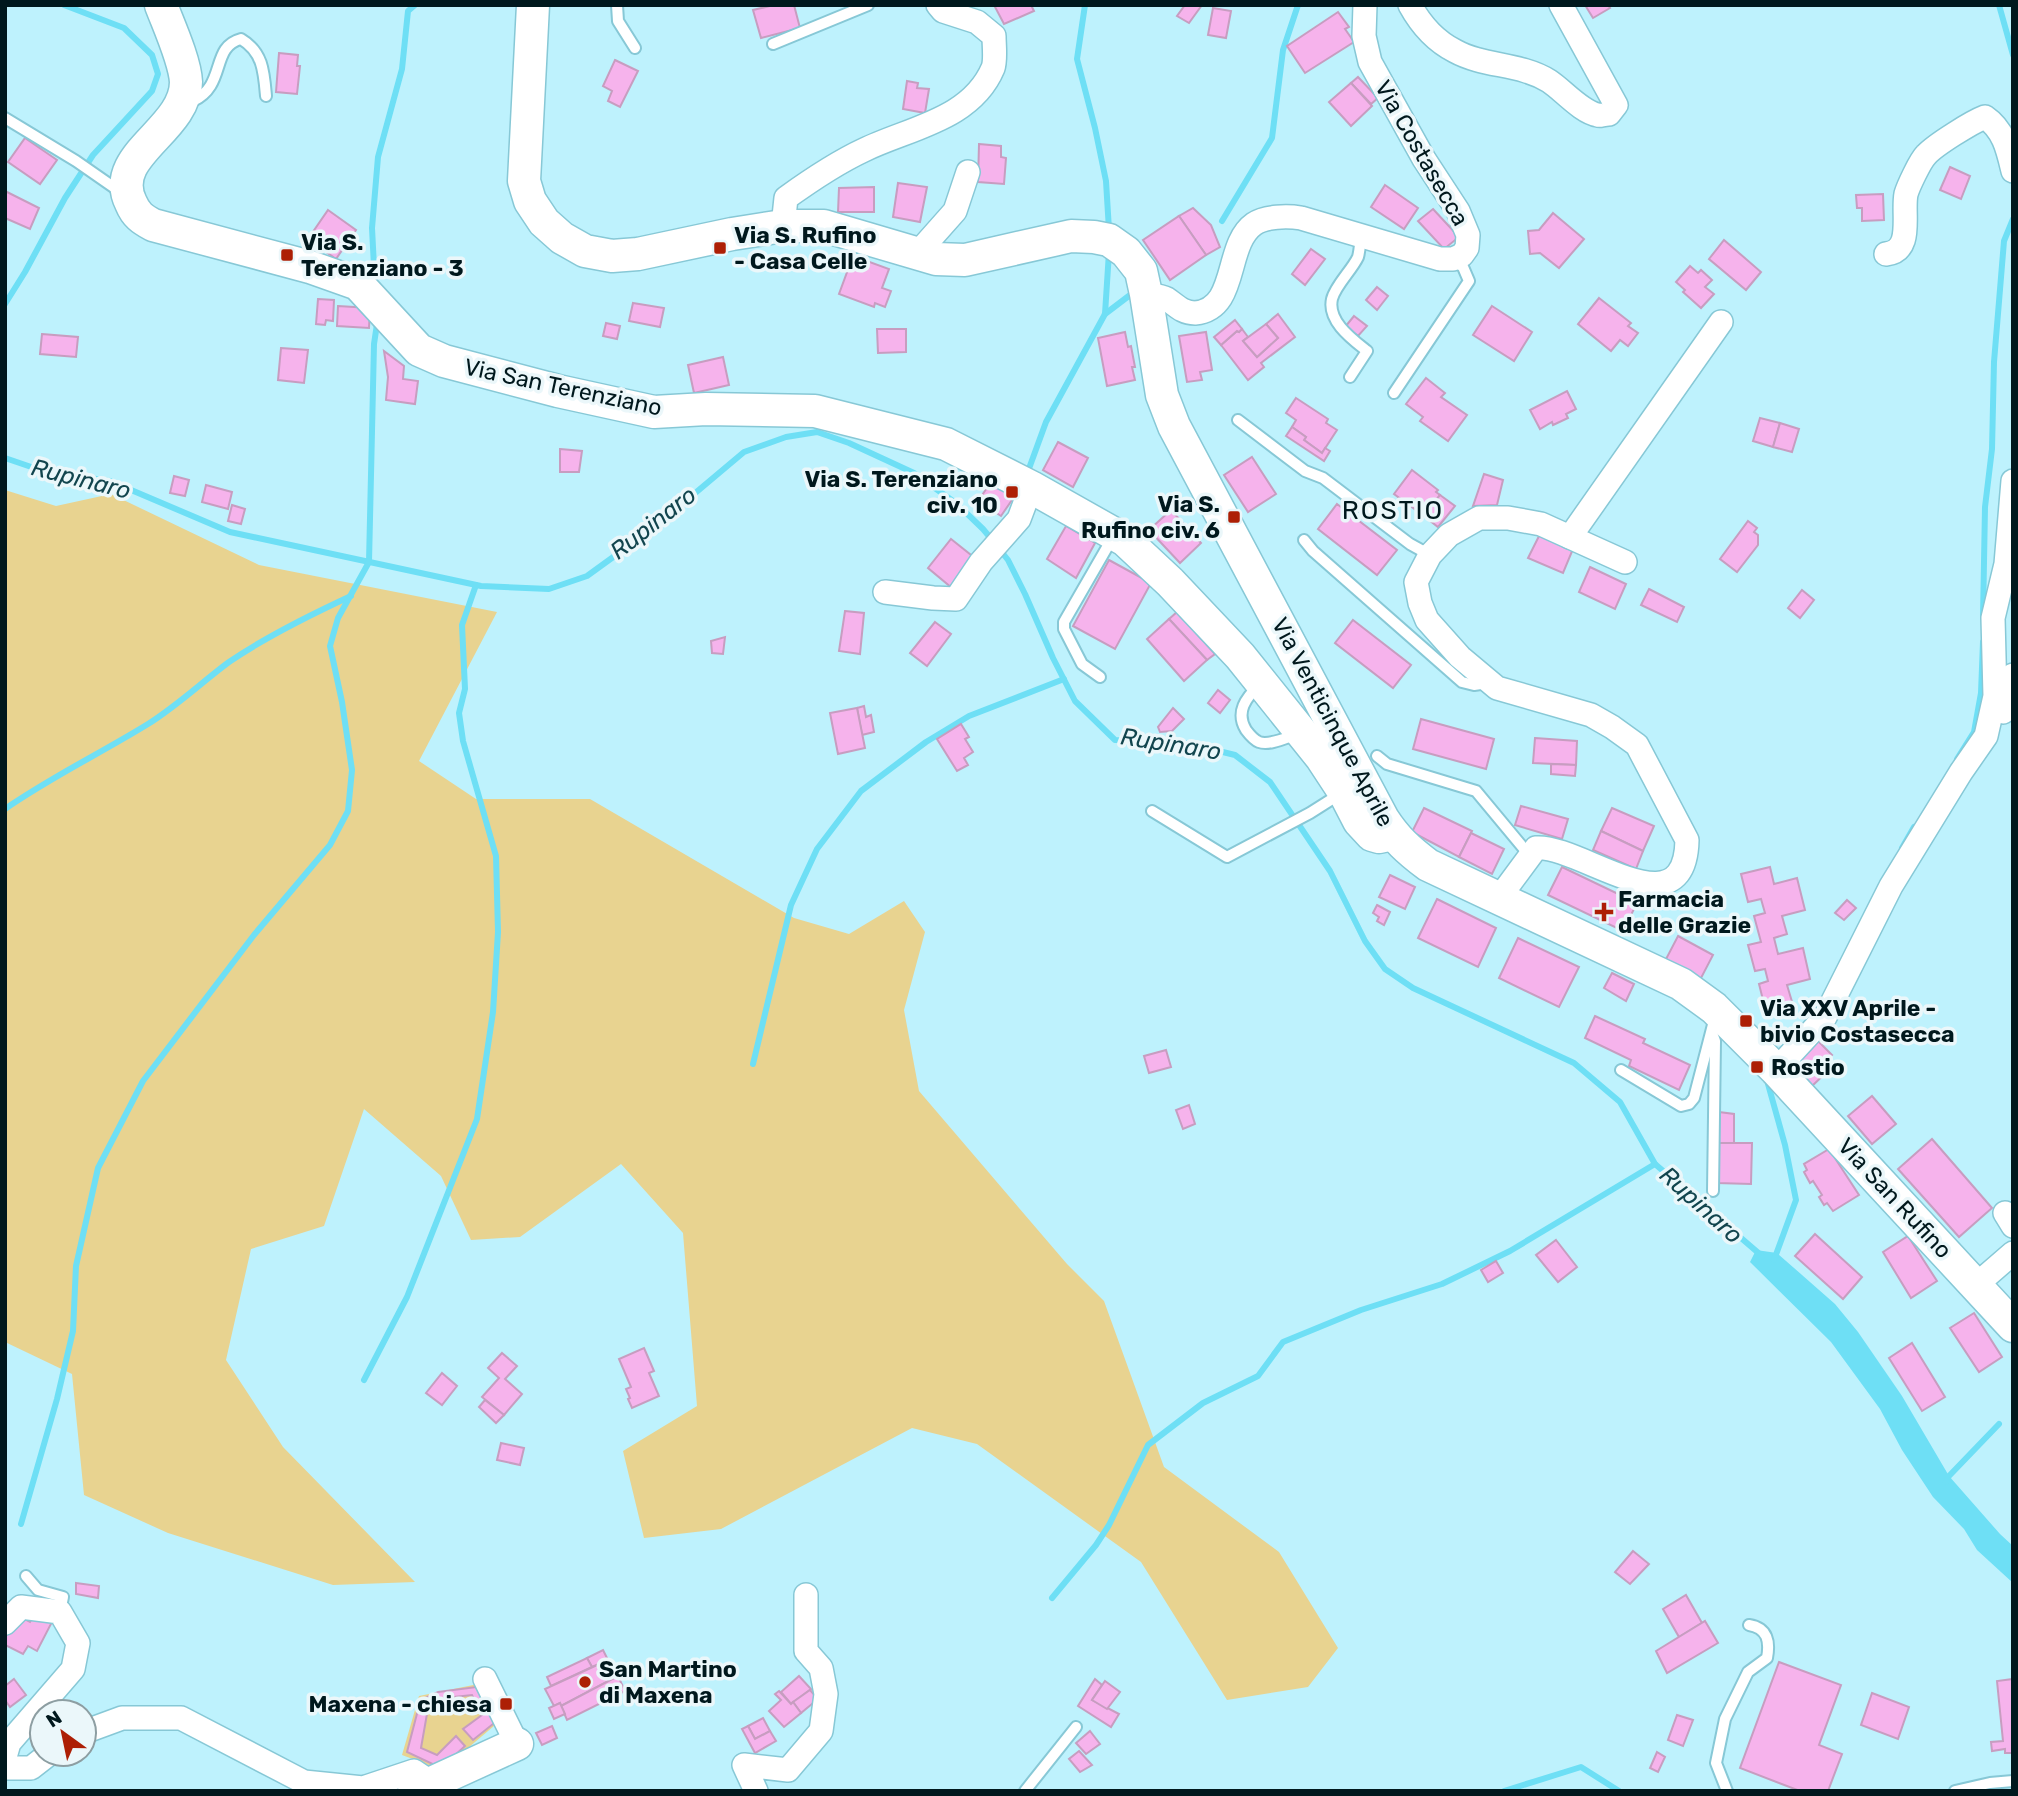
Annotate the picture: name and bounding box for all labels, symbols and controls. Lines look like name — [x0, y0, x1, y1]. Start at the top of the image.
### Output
street label: Via Costasecca — [1369, 75, 1475, 231]
place label: Via S. Rufino - Casa Celle — [734, 221, 876, 275]
place label: Via S. Terenziano - 3 — [301, 228, 464, 282]
marker: Via S. Rufino - Casa Celle — [712, 240, 728, 256]
marker: Via S. Terenziano - 3 — [279, 247, 295, 263]
street label: Via San Terenziano — [462, 352, 664, 422]
water label: Rupinaro — [28, 453, 134, 505]
place label: Via S. Terenziano civ. 10 — [804, 465, 998, 519]
water label: Rupinaro — [604, 481, 702, 565]
marker: Via S. Terenziano civ. 10 — [1004, 484, 1020, 500]
place label: Via S. Rufino civ. 6 — [1081, 490, 1220, 544]
district label: ROSTIO — [1342, 495, 1444, 526]
marker: Via S. Rufino civ. 6 — [1226, 509, 1242, 525]
street label: Via Venticinque Aprile — [1266, 613, 1400, 831]
water label: Rupinaro — [1119, 722, 1223, 766]
place label: Farmacia delle Grazie — [1618, 885, 1751, 939]
marker: Farmacia delle Grazie — [1596, 904, 1612, 920]
place label: Via XXV Aprile - bivio Costasecca — [1760, 994, 1955, 1048]
marker: Via XXV Aprile - bivio Costasecca — [1738, 1013, 1754, 1029]
place label: Rostio — [1771, 1053, 1845, 1081]
marker: Rostio — [1749, 1059, 1765, 1075]
street label: Via San Rufino — [1832, 1132, 1958, 1264]
water label: Rupinaro — [1654, 1161, 1748, 1249]
place label: San Martino di Maxena — [599, 1655, 737, 1709]
marker: San Martino di Maxena — [577, 1674, 593, 1690]
place label: Maxena - chiesa — [308, 1690, 492, 1718]
marker: Maxena - chiesa — [498, 1696, 514, 1712]
north arrow — [28, 1698, 98, 1768]
text: N — [42, 1706, 66, 1733]

